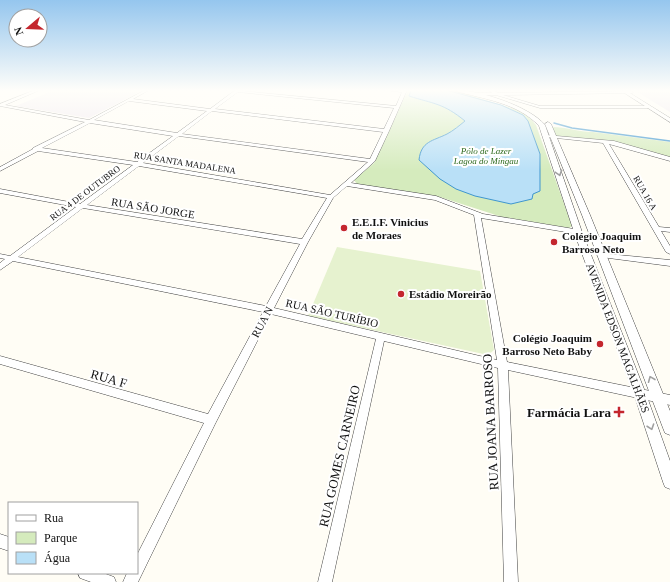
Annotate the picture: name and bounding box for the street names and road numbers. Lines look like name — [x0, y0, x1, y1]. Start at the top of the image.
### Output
street label: RUA SANTA MADALENA — [133, 150, 237, 176]
street label: RUA 4 DE OUTUBRO — [48, 163, 122, 223]
street label: RUA 16 A — [631, 174, 659, 212]
street label: RUA SÃO JORGE — [110, 195, 196, 221]
street label: AVENIDA EDSON MAGALHÃES — [584, 261, 652, 415]
street label: RUA SÃO TURÍBIO — [285, 297, 379, 329]
street label: RUA N — [249, 304, 275, 340]
street label: RUA JOANA BARROSO — [479, 353, 502, 491]
street label: RUA F — [89, 366, 129, 391]
street label: RUA GOMES CARNEIRO — [316, 384, 363, 529]

